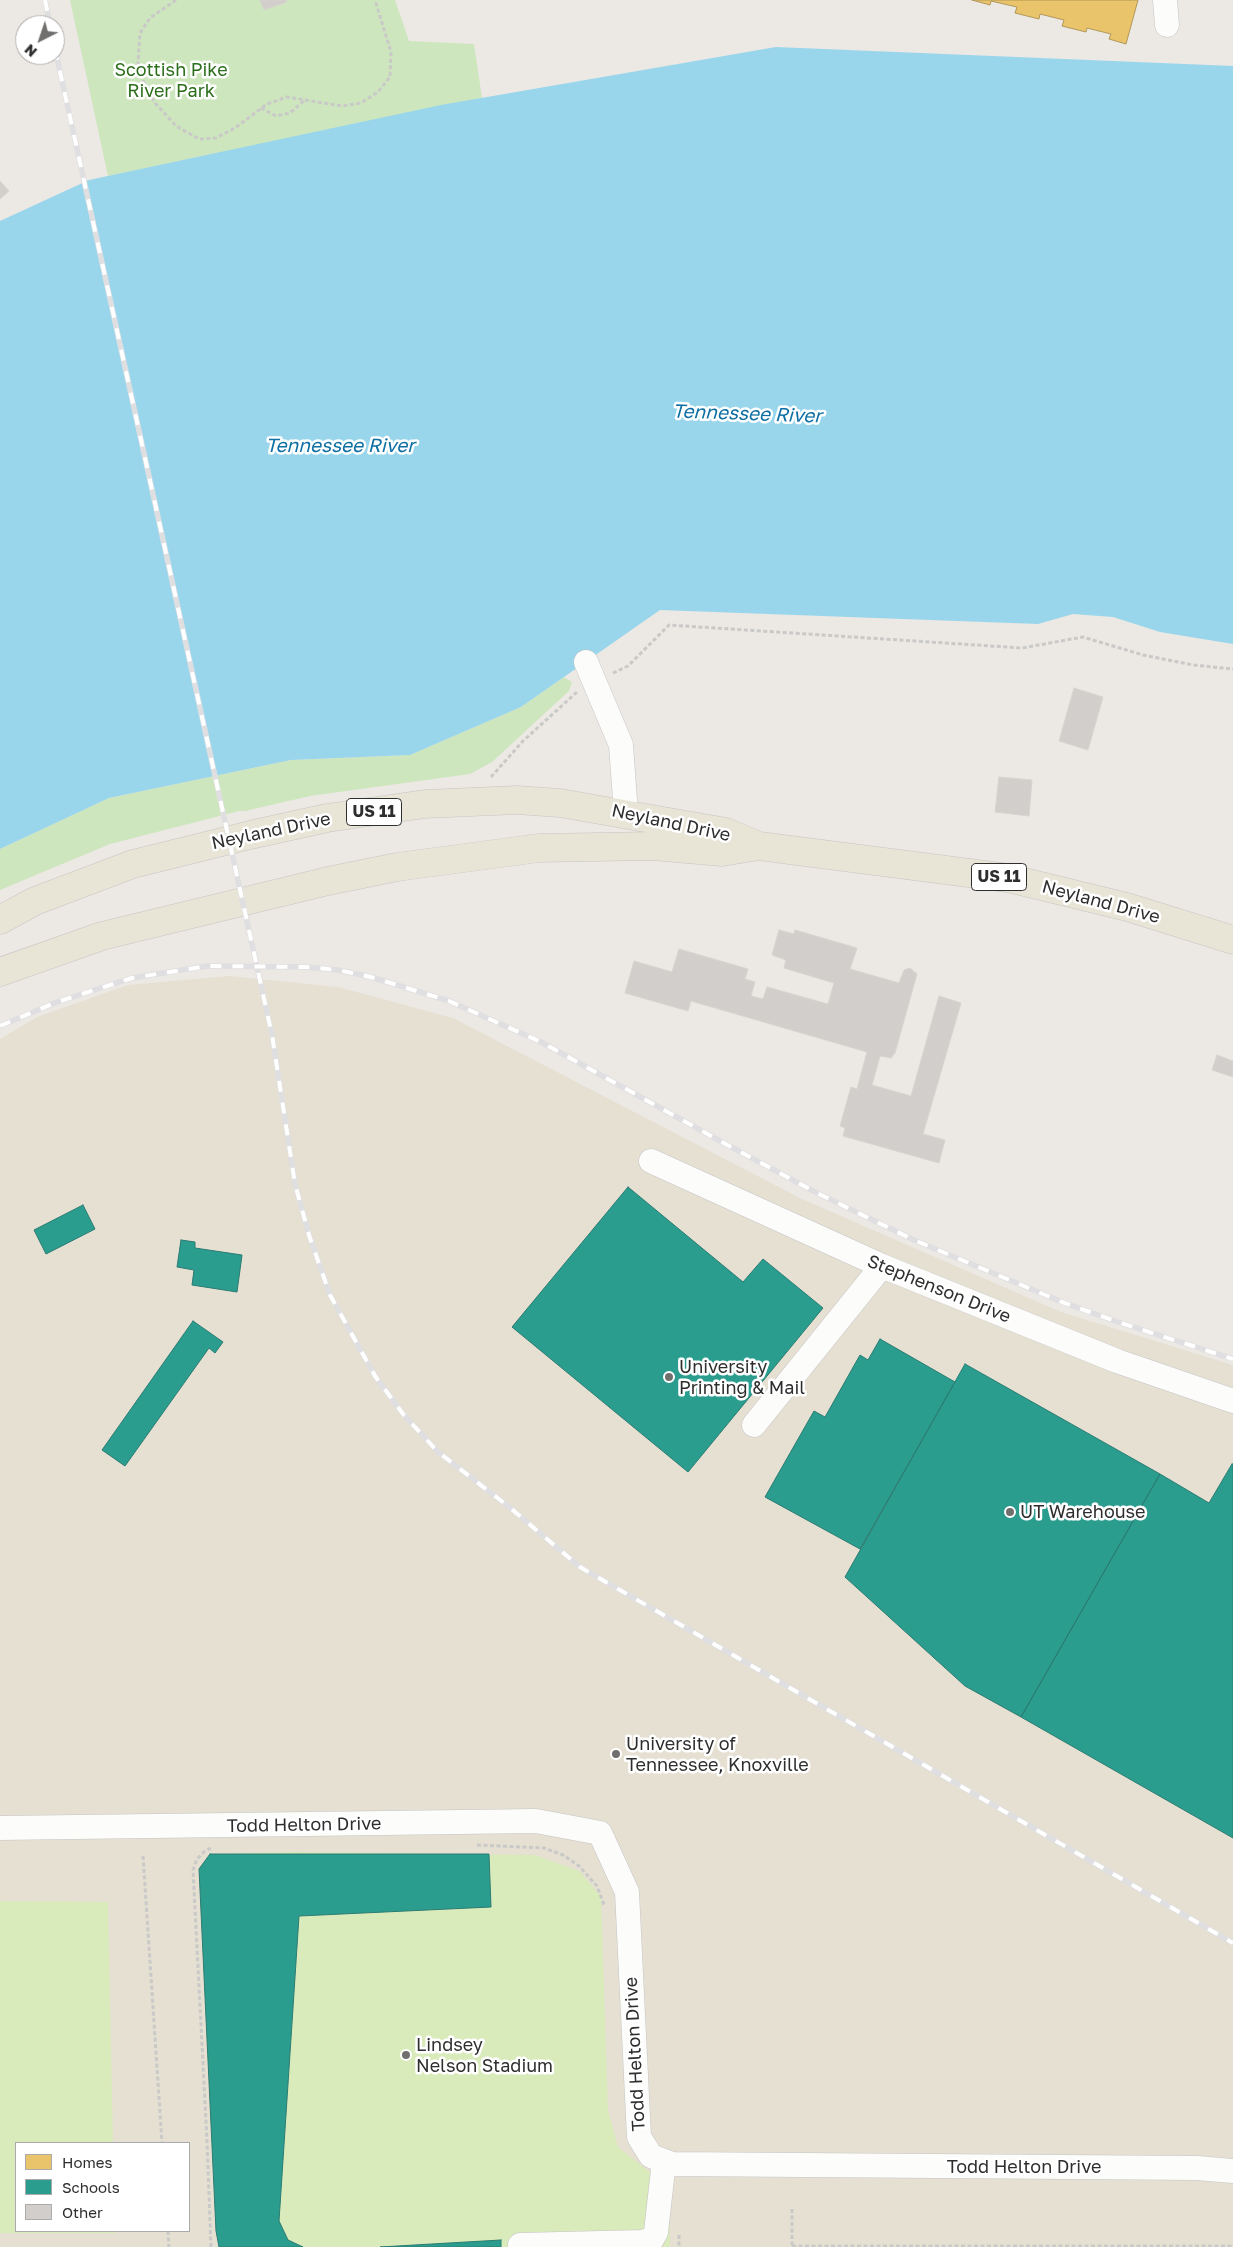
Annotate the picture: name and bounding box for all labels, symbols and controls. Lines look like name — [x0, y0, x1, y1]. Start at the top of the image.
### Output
north arrow — [15, 15, 65, 65]
text: N — [21, 41, 40, 61]
park label: Scottish Pike River Park — [114, 59, 228, 102]
water label: Tennessee River — [672, 400, 822, 428]
water label: Tennessee River — [265, 435, 415, 457]
road number: US 11 — [346, 799, 402, 826]
street label: Neyland Drive — [610, 800, 732, 846]
street label: Neyland Drive — [210, 808, 332, 854]
road number: US 11 — [972, 864, 1026, 890]
street label: Neyland Drive — [1040, 876, 1162, 928]
street label: Stephenson Drive — [864, 1250, 1014, 1328]
place label: University Printing & Mail — [679, 1356, 805, 1398]
marker: University Printing & Mail — [663, 1371, 675, 1383]
place label: UT Warehouse — [1020, 1501, 1146, 1523]
marker: UT Warehouse — [1004, 1506, 1016, 1518]
place label: University of Tennessee, Knoxville — [626, 1733, 809, 1776]
marker: University of Tennessee, Knoxville — [610, 1748, 622, 1760]
street label: Todd Helton Drive — [226, 1813, 382, 1837]
street label: Todd Helton Drive — [620, 1976, 650, 2132]
place label: Lindsey Nelson Stadium — [416, 2034, 553, 2076]
marker: Lindsey Nelson Stadium — [400, 2049, 412, 2061]
legend — [15, 2142, 190, 2232]
text: Homes — [62, 2153, 112, 2171]
street label: Todd Helton Drive — [947, 2156, 1101, 2178]
text: Schools — [62, 2178, 120, 2196]
text: Other — [62, 2203, 103, 2221]

